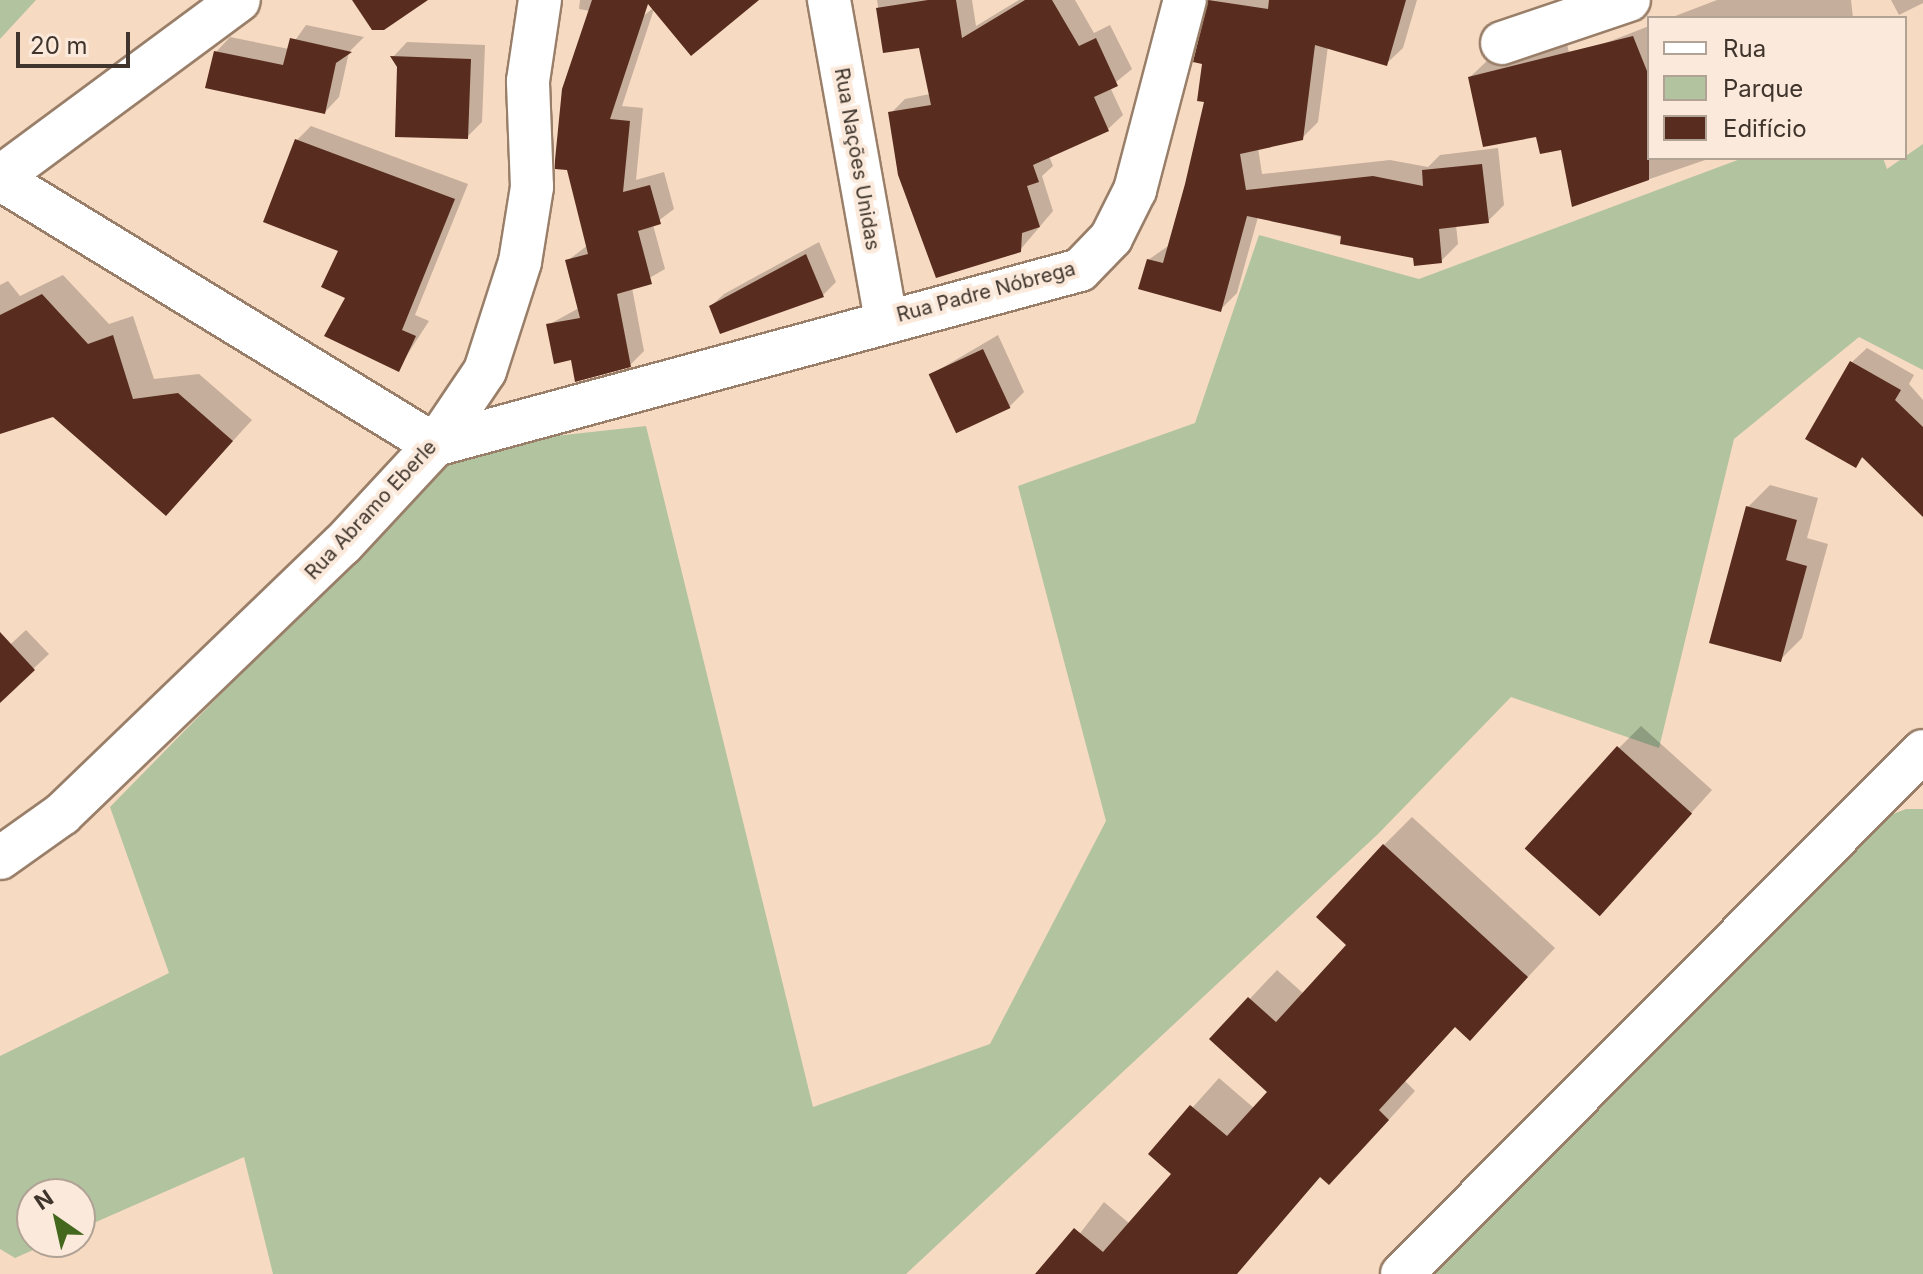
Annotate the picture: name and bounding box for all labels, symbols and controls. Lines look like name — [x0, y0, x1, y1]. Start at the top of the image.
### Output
scale bar — [20, 16, 134, 66]
legend — [1647, 16, 1907, 160]
text: 20 m — [30, 31, 88, 60]
text: Rua — [1723, 34, 1766, 63]
street label: Rua Nações Unidas — [829, 66, 885, 252]
text: Parque — [1723, 74, 1803, 103]
text: Edifício — [1723, 114, 1807, 143]
street label: Rua Padre Nóbrega — [894, 257, 1078, 327]
street label: Rua Abramo Eberle — [300, 435, 442, 585]
north arrow — [16, 1178, 96, 1258]
text: N — [29, 1184, 58, 1215]

